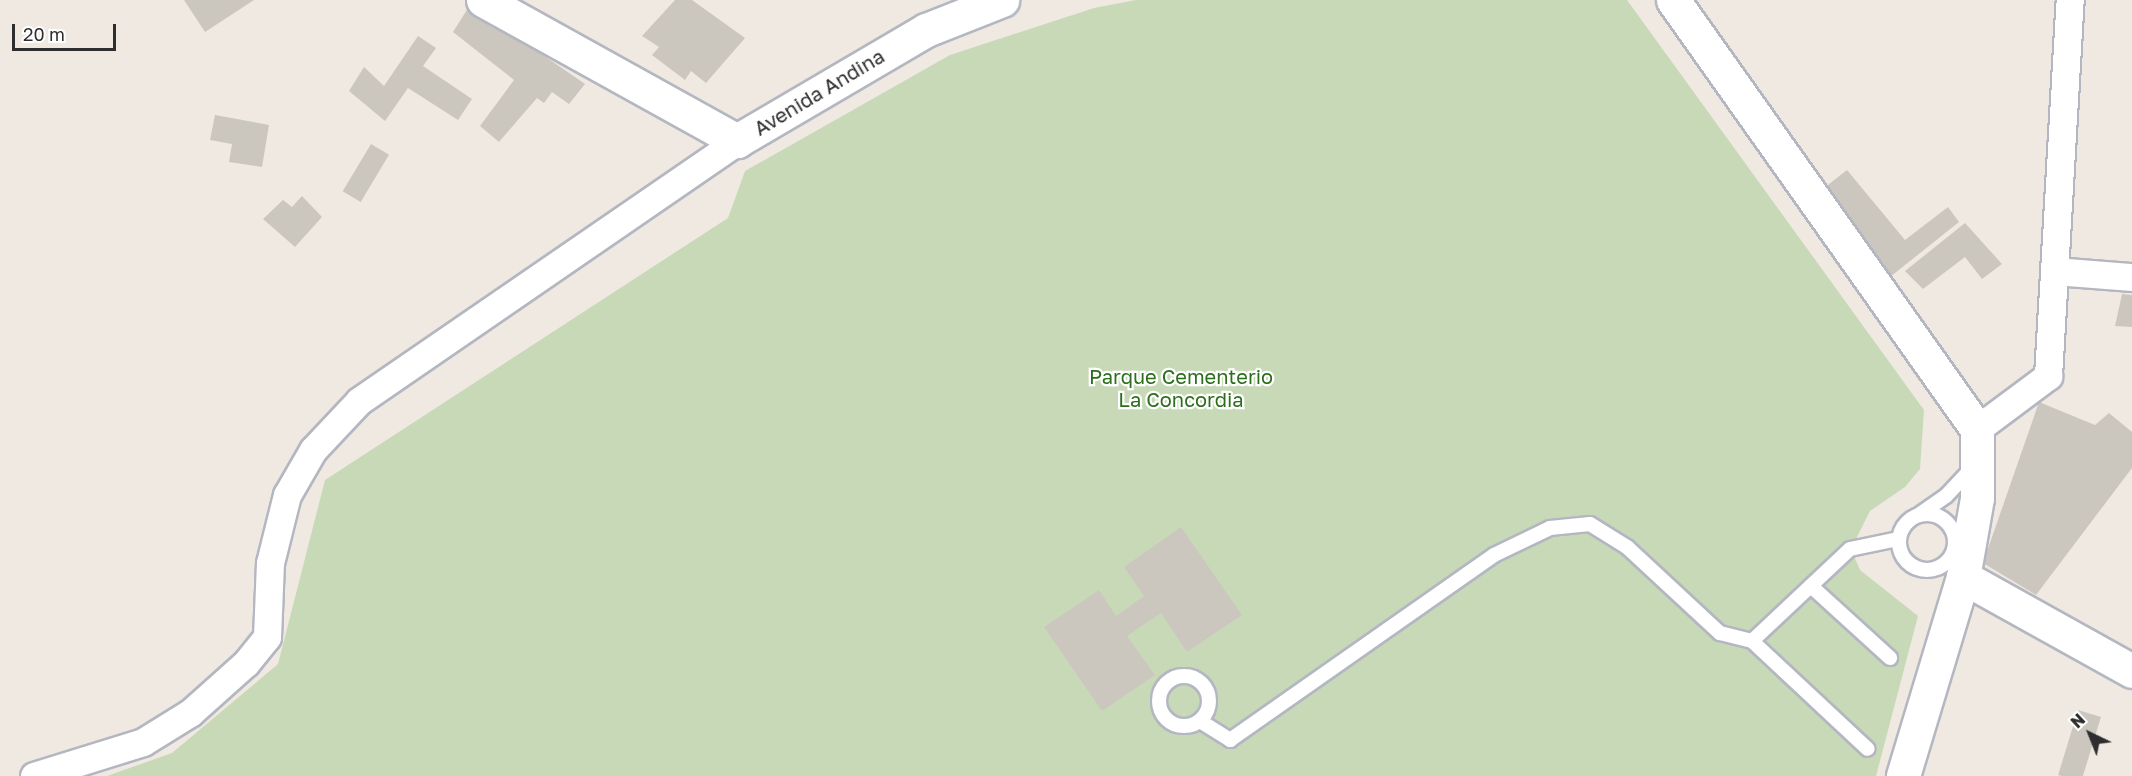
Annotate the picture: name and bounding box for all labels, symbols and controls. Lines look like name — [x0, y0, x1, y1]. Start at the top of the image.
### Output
scale bar — [15, 12, 118, 50]
text: 20 m — [23, 23, 65, 45]
street label: Avenida Andina — [749, 44, 889, 140]
park label: Parque Cementerio La Concordia — [1089, 364, 1273, 411]
north arrow — [2060, 704, 2120, 764]
text: N — [2066, 709, 2089, 732]

